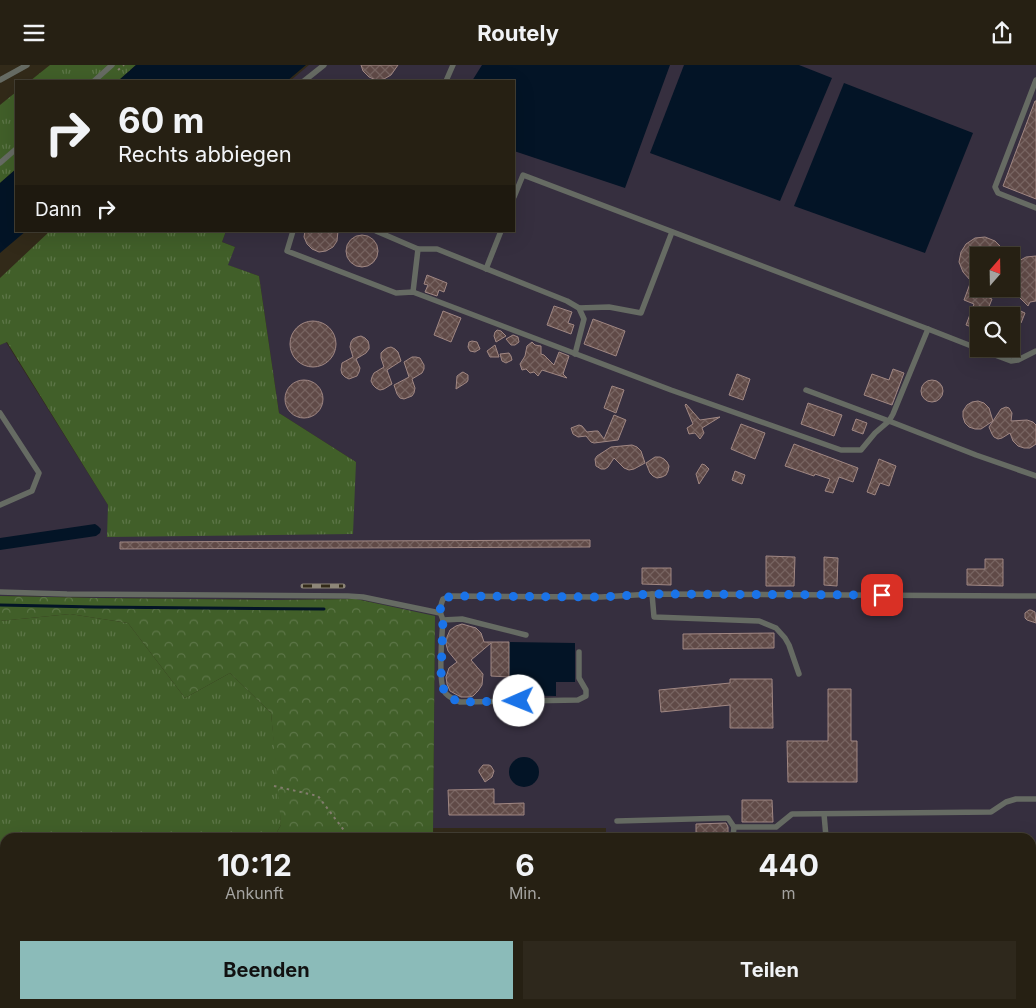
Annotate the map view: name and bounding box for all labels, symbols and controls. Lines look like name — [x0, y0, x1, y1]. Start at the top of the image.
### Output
icon: menu — [20, 19, 48, 47]
icon: share — [988, 19, 1016, 47]
text: Routely — [477, 20, 559, 46]
text: 60 m — [118, 99, 205, 141]
icon: right — [35, 100, 100, 165]
text: Rechts abbiegen — [118, 141, 292, 167]
icon: right — [92, 195, 120, 223]
text: Dann — [35, 198, 82, 221]
north arrow — [970, 247, 1020, 297]
map controls — [970, 247, 1020, 357]
button: search — [970, 307, 1020, 357]
pin — [861, 574, 903, 616]
icon: arrive — [868, 581, 896, 609]
position arrow — [492, 674, 544, 726]
text: 10:12 — [217, 847, 292, 883]
text: 6 — [515, 847, 535, 883]
text: 440 — [758, 847, 819, 883]
text: Ankunft — [225, 883, 284, 903]
text: Min. — [509, 883, 541, 903]
text: m — [782, 883, 796, 903]
button: Beenden — [20, 941, 513, 999]
button: Teilen — [523, 941, 1016, 999]

